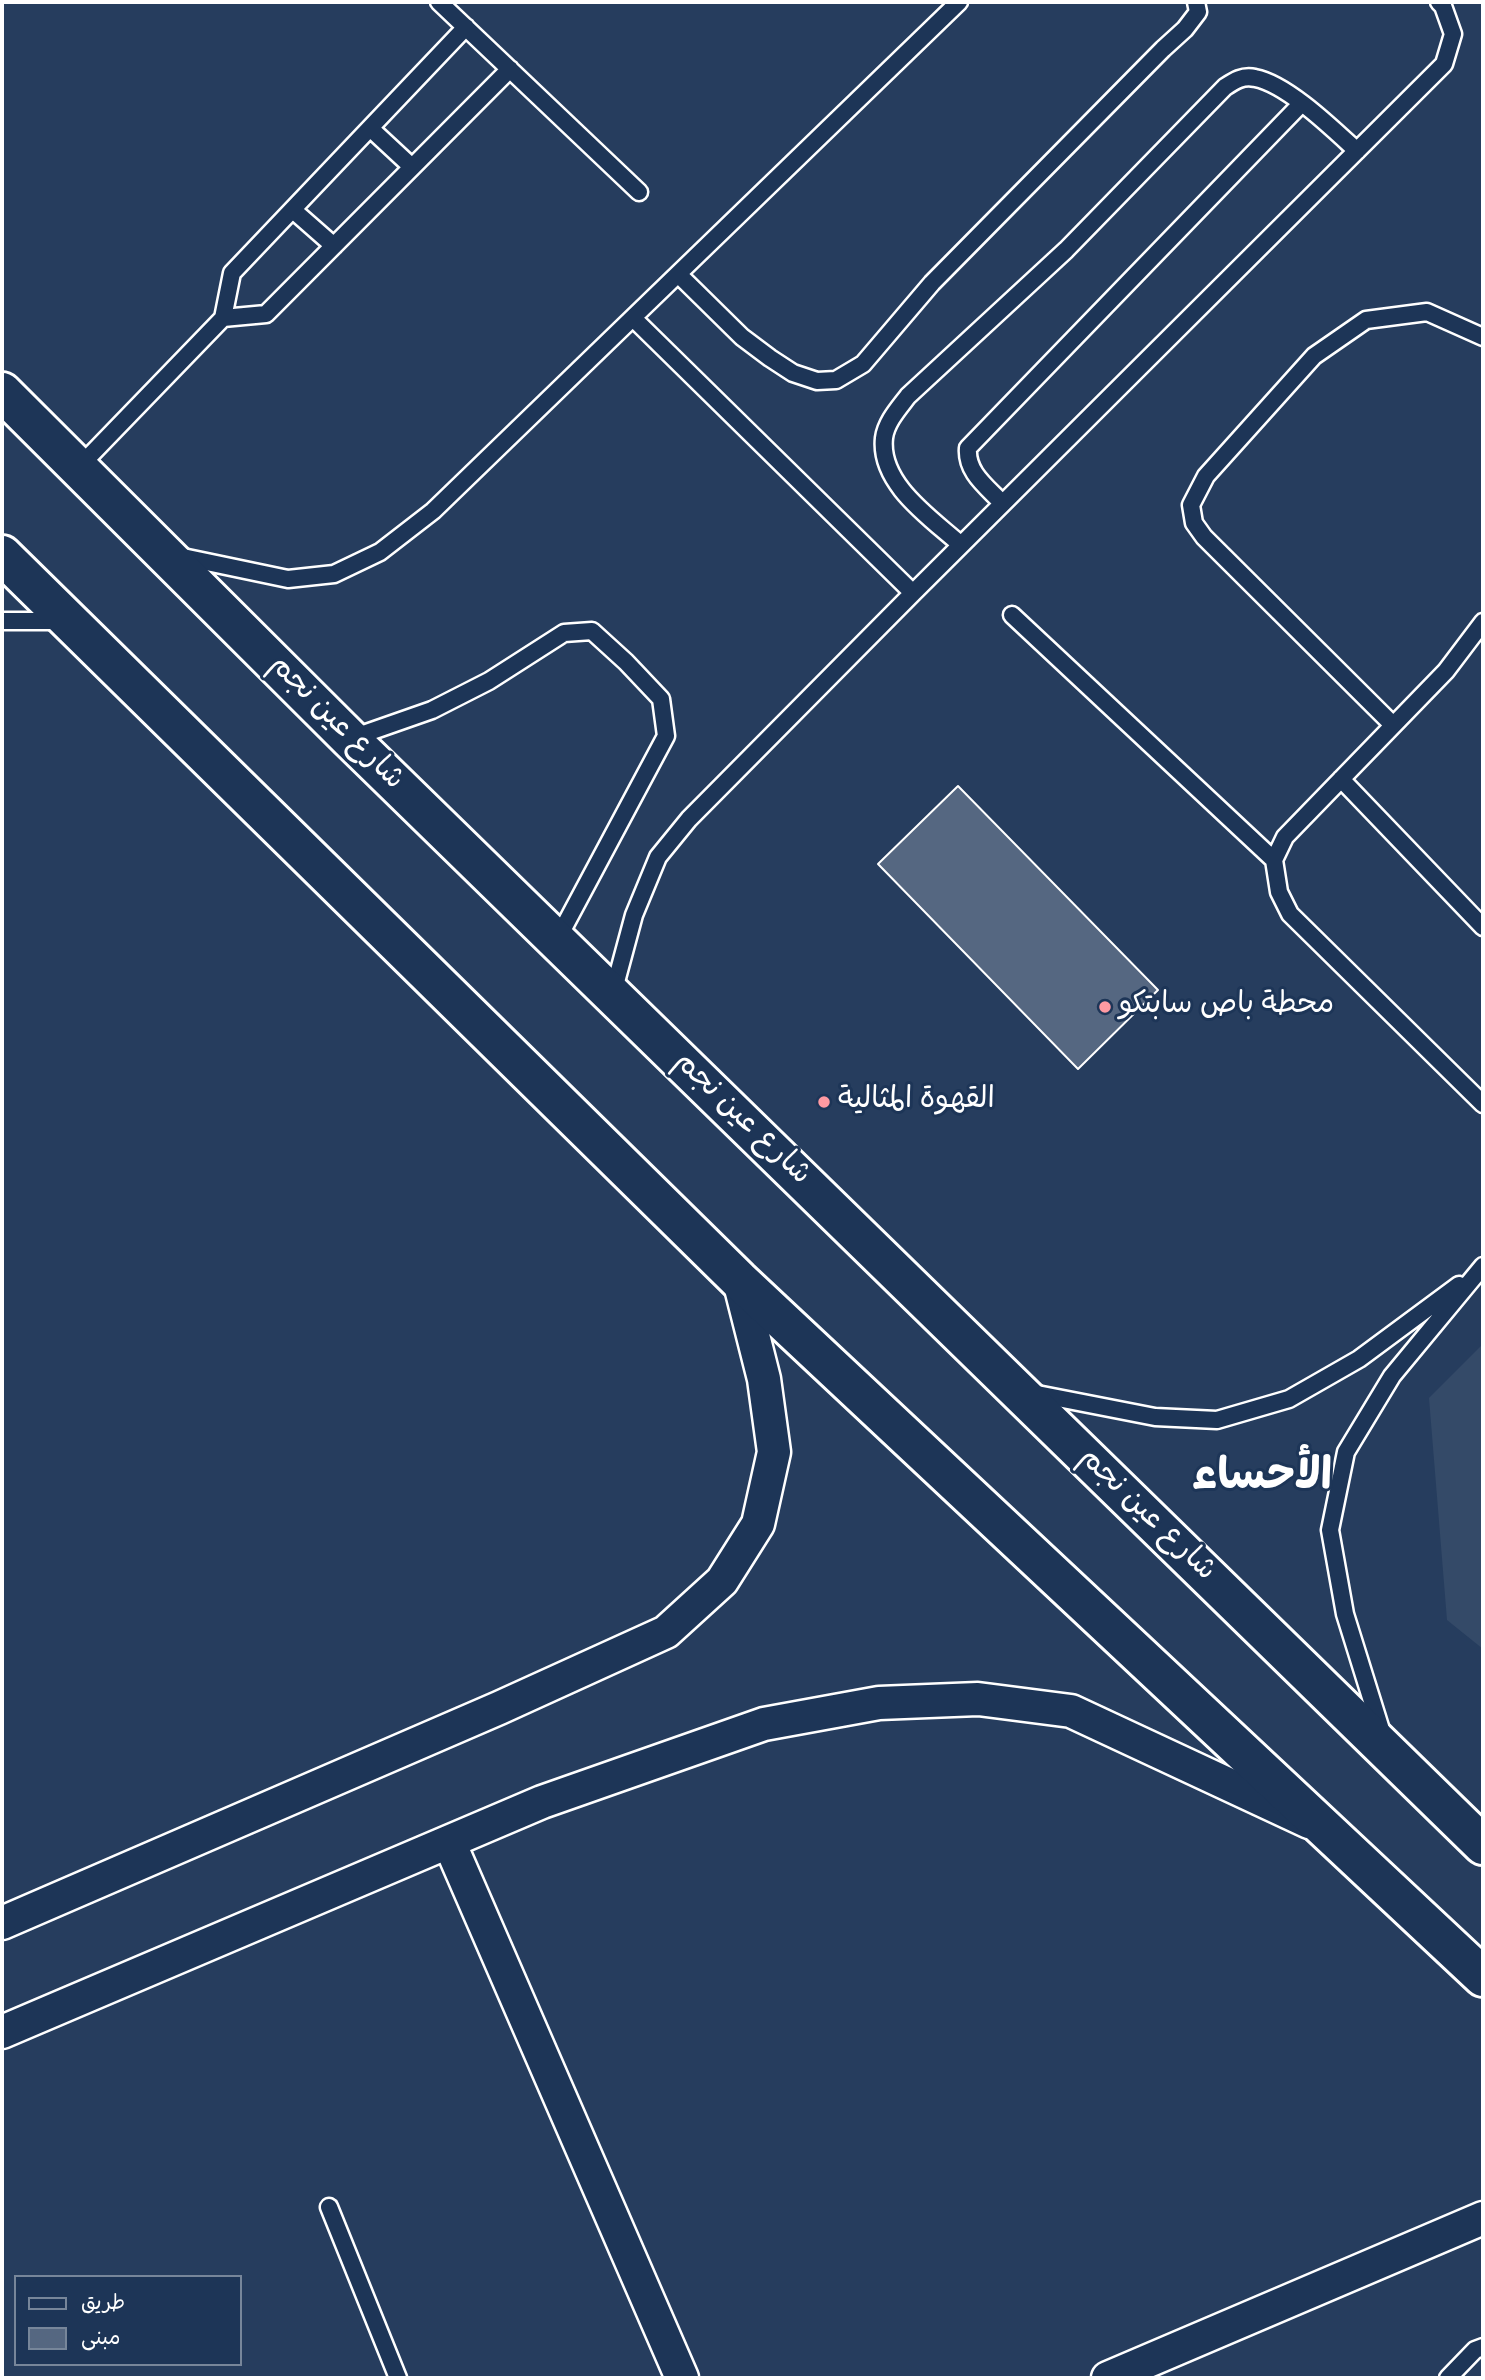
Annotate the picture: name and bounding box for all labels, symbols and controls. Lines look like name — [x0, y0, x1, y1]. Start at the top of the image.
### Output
street label: شارع عين نجم — [260, 649, 410, 799]
place label: محطة باص سابتكو — [1119, 989, 1334, 1025]
marker: محطة باص سابتكو — [1097, 999, 1113, 1015]
street label: شارع عين نجم — [665, 1046, 817, 1194]
place label: القهوة المثالية — [838, 1084, 995, 1120]
marker: القهوة المثالية — [816, 1094, 832, 1110]
street label: شارع عين نجم — [1070, 1442, 1222, 1590]
district label: الأحساء — [1192, 1455, 1332, 1507]
legend — [14, 2275, 242, 2366]
text: طريق — [81, 2289, 125, 2319]
text: مبنى — [81, 2324, 120, 2354]

